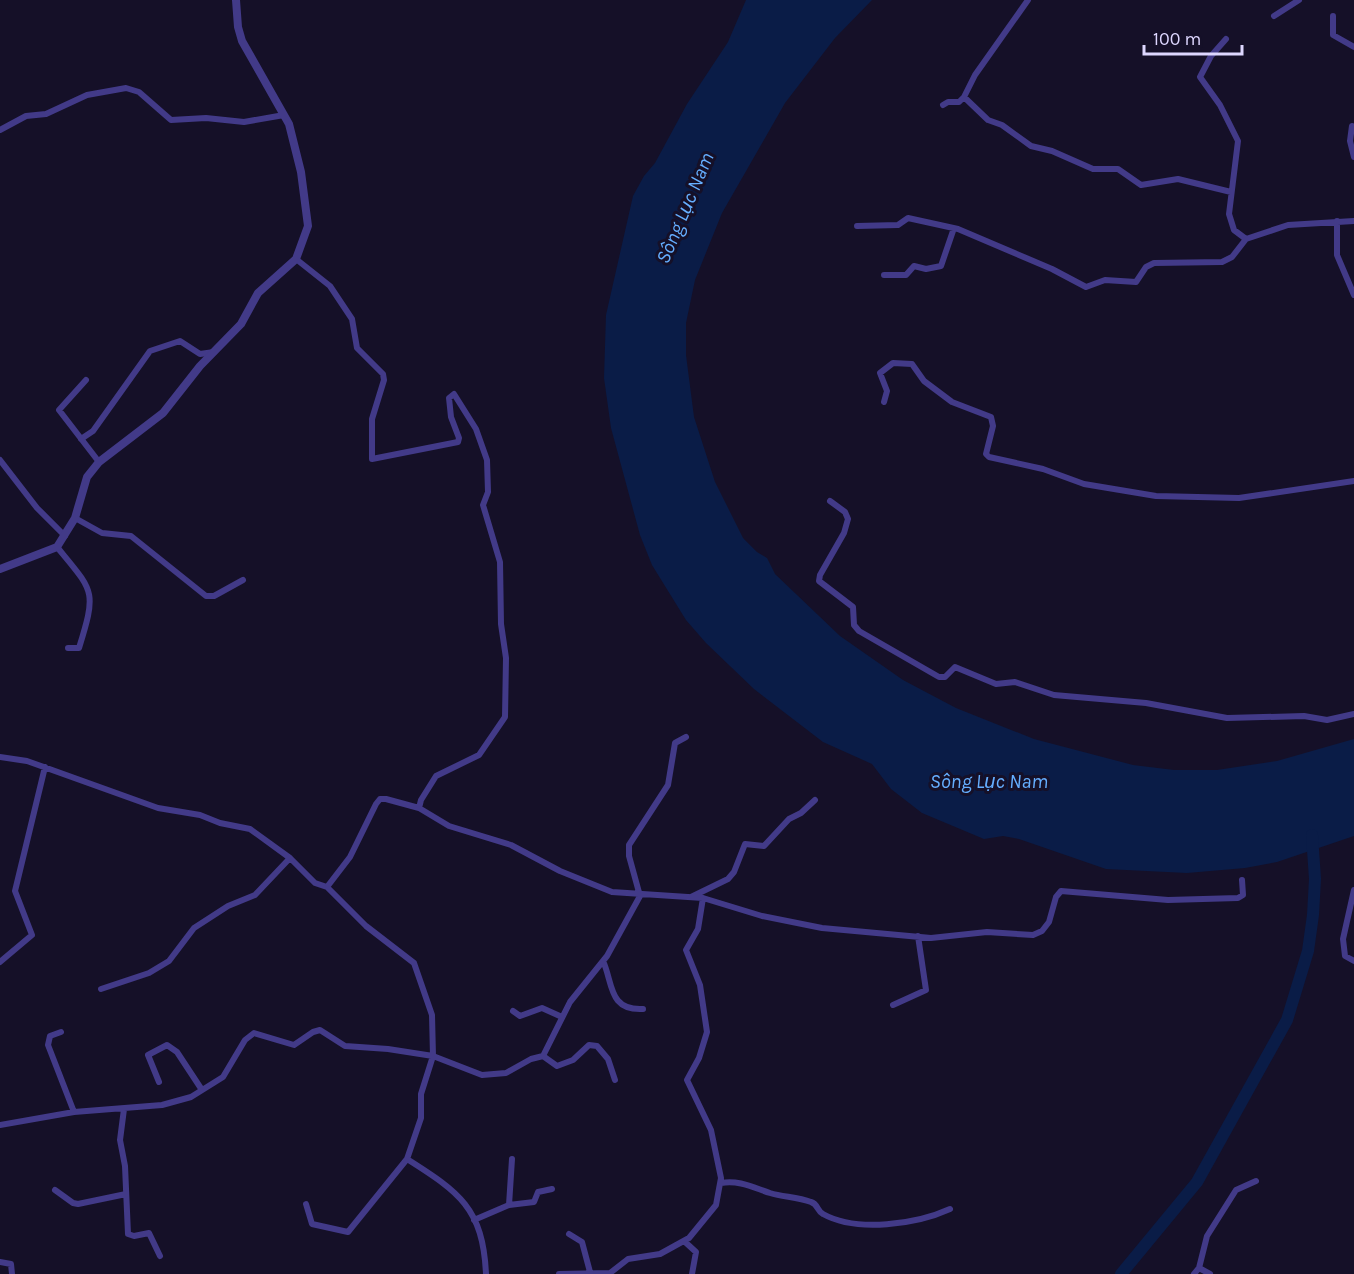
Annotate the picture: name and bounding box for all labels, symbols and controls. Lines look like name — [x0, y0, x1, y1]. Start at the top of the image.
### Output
scale bar — [1144, 18, 1242, 56]
text: 100 m — [1153, 28, 1201, 50]
water label: Sông Lục Nam — [651, 149, 719, 267]
water label: Sông Lục Nam — [930, 770, 1048, 793]

